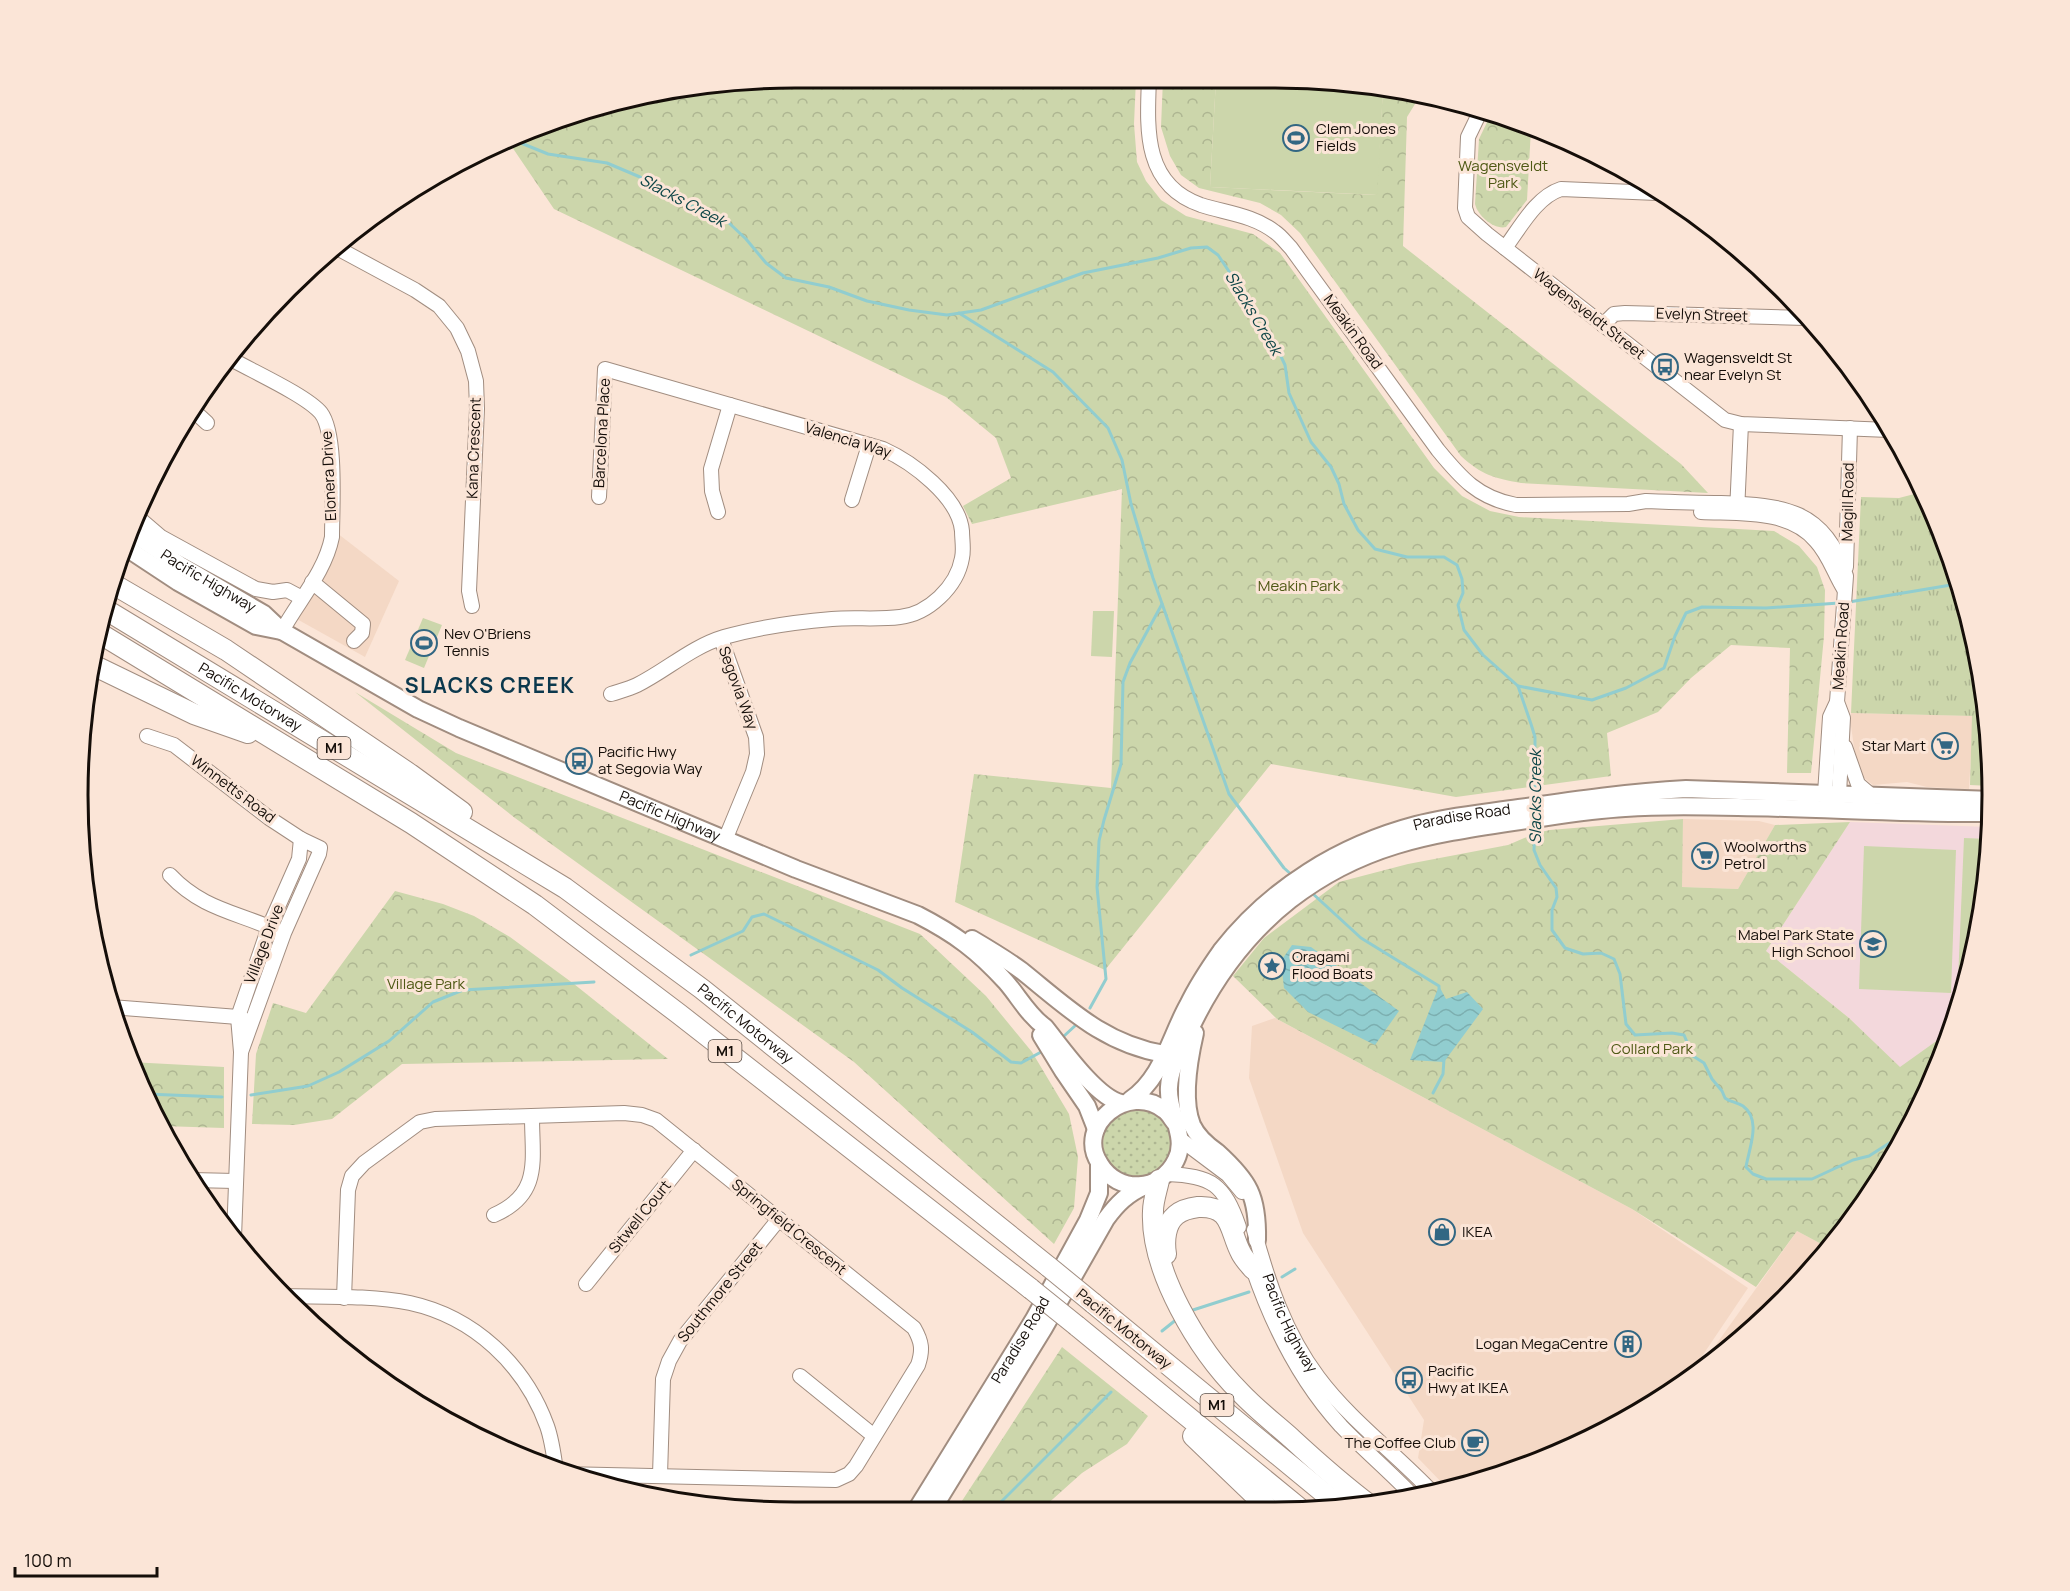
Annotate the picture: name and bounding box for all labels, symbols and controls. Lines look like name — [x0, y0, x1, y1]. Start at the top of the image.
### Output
place label: Clem Jones Fields — [1316, 118, 1396, 156]
sports icon: Clem Jones Fields — [1281, 123, 1311, 153]
park label: Wagensveldt Park — [1458, 155, 1548, 193]
water label: Slacks Creek — [636, 168, 732, 233]
street label: Wagensveldt Street — [1529, 263, 1650, 364]
water label: Slacks Creek — [1220, 267, 1289, 361]
street label: Meakin Road — [1319, 290, 1388, 373]
street label: Evelyn Street — [1656, 302, 1748, 327]
place label: Wagensveldt St near Evelyn St — [1684, 347, 1792, 385]
bus stop icon: Wagensveldt St near Evelyn St — [1650, 352, 1680, 382]
street label: Barcelona Place — [588, 377, 615, 488]
street label: Kana Crescent — [461, 397, 486, 499]
street label: Valencia Way — [802, 416, 894, 463]
street label: Elonera Drive — [316, 430, 341, 522]
street label: Magill Road — [1836, 462, 1859, 542]
street label: Pacific Highway — [157, 544, 260, 617]
park label: Meakin Park — [1258, 575, 1341, 596]
street label: Meakin Road — [1827, 601, 1854, 691]
place label: Nev O'Briens Tennis — [444, 623, 531, 661]
sports icon: Nev O'Briens Tennis — [409, 628, 439, 658]
street label: Segovia Way — [714, 643, 763, 732]
street label: Pacific Motorway — [195, 657, 306, 736]
district label: SLACKS CREEK — [405, 671, 575, 699]
supermarket icon: Star Mart — [1930, 731, 1960, 761]
place label: Star Mart — [1862, 735, 1926, 756]
road number: M1 — [318, 737, 350, 759]
place label: Pacific Hwy at Segovia Way — [598, 741, 703, 779]
bus stop icon: Pacific Hwy at Segovia Way — [564, 746, 594, 776]
water label: Slacks Creek — [1524, 748, 1546, 844]
street label: Winnetts Road — [187, 750, 280, 827]
street label: Pacific Highway — [616, 785, 724, 846]
street label: Paradise Road — [1411, 798, 1512, 835]
place label: Woolworths Petrol — [1724, 836, 1807, 874]
supermarket icon: Woolworths Petrol — [1690, 841, 1720, 871]
street label: Village Drive — [239, 901, 288, 986]
place label: Mabel Park State High School — [1738, 924, 1854, 962]
school or university icon: Mabel Park State High School — [1858, 929, 1888, 959]
place label: Oragami Flood Boats — [1292, 946, 1373, 984]
place icon: Oragami Flood Boats — [1257, 951, 1287, 981]
park label: Village Park — [387, 973, 466, 994]
street label: Pacific Motorway — [693, 978, 798, 1068]
park label: Collard Park — [1611, 1038, 1694, 1059]
road number: M1 — [708, 1040, 742, 1062]
street label: Springfield Crescent — [727, 1174, 851, 1280]
street label: Sitwell Court — [604, 1176, 676, 1258]
shop icon: IKEA — [1427, 1217, 1457, 1247]
place label: IKEA — [1462, 1221, 1493, 1242]
street label: Southmore Street — [672, 1237, 767, 1347]
street label: Pacific Highway — [1258, 1271, 1323, 1377]
street label: Pacific Motorway — [1072, 1284, 1177, 1374]
street label: Paradise Road — [986, 1293, 1054, 1387]
building icon: Logan MegaCentre — [1613, 1329, 1643, 1359]
place label: Logan MegaCentre — [1476, 1333, 1608, 1354]
place label: Pacific Hwy at IKEA — [1428, 1360, 1509, 1398]
bus stop icon: Pacific Hwy at IKEA — [1394, 1365, 1424, 1395]
road number: M1 — [1200, 1394, 1234, 1416]
cafe icon: The Coffee Club — [1460, 1428, 1490, 1458]
place label: The Coffee Club — [1345, 1432, 1456, 1453]
scale bar — [15, 1540, 158, 1578]
text: 100 m — [24, 1548, 72, 1572]

